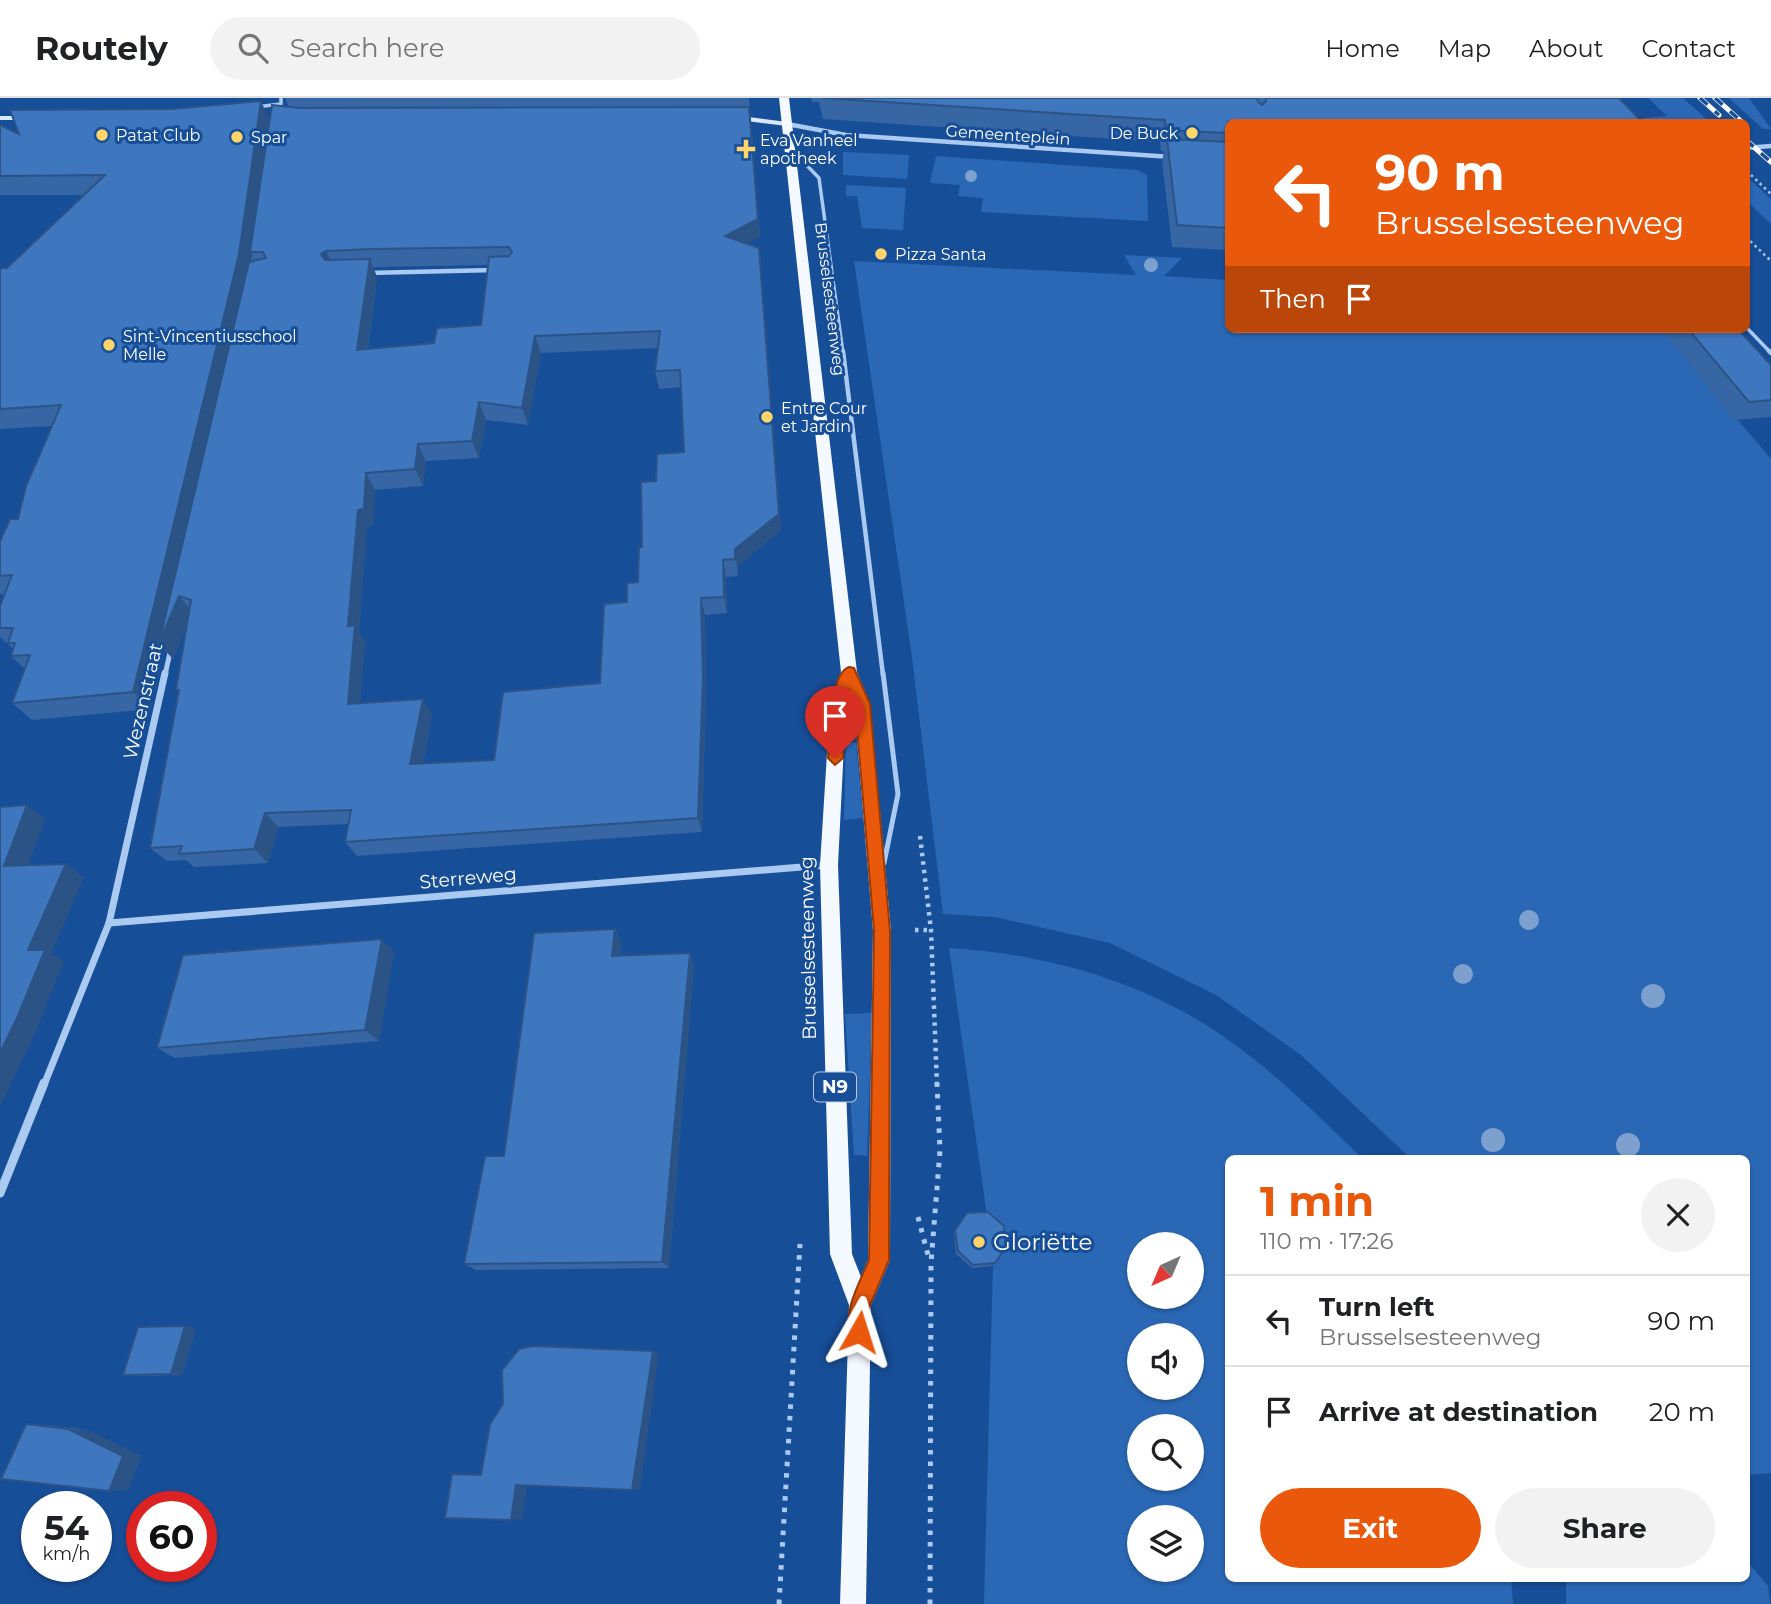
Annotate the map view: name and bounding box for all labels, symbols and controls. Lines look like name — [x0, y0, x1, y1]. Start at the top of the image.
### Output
search box — [210, 17, 700, 80]
text: Routely — [35, 28, 168, 68]
icon: search — [234, 29, 272, 67]
text: Search here — [290, 32, 445, 64]
text: Home — [1325, 34, 1400, 63]
text: Map — [1438, 34, 1491, 63]
text: About — [1529, 34, 1603, 63]
text: Contact — [1641, 34, 1736, 63]
street label: Gemeenteplein — [945, 121, 1071, 149]
place label: De Buck — [1110, 124, 1178, 143]
marker: De Buck — [1184, 125, 1200, 141]
place label: Patat Club — [116, 126, 200, 145]
marker: Patat Club — [94, 127, 110, 143]
place label: Spar — [251, 128, 288, 147]
marker: Spar — [229, 129, 245, 145]
place label: Eva Vanheel apotheek — [760, 131, 858, 168]
marker: Eva Vanheel apotheek — [738, 141, 754, 157]
text: 90 m — [1375, 143, 1505, 202]
icon: left — [1260, 147, 1351, 238]
text: Brusselsesteenweg — [1375, 203, 1684, 242]
street label: Brusselsesteenweg — [811, 221, 849, 377]
place label: Pizza Santa — [895, 245, 987, 264]
marker: Pizza Santa — [873, 246, 889, 262]
icon: arrive — [1340, 280, 1378, 318]
text: Then — [1260, 283, 1326, 315]
place label: Sint-Vincentiusschool Melle — [123, 327, 297, 364]
marker: Sint-Vincentiusschool Melle — [101, 337, 117, 353]
place label: Entre Cour et Jardin — [781, 399, 867, 436]
marker: Entre Cour et Jardin — [759, 409, 775, 425]
street label: Wezenstraat — [118, 640, 168, 762]
pin — [805, 686, 865, 758]
icon: arrive — [816, 697, 854, 735]
street label: Brusselsesteenweg — [795, 856, 821, 1040]
street label: Sterreweg — [418, 862, 518, 894]
road number: N9 — [814, 1072, 856, 1102]
text: 1 min — [1260, 1175, 1374, 1227]
button: close — [1641, 1178, 1715, 1252]
text: 110 m · 17:26 — [1260, 1227, 1393, 1255]
place label: Gloriëtte — [993, 1228, 1092, 1256]
north arrow — [1127, 1232, 1204, 1309]
map controls — [1127, 1232, 1204, 1582]
marker: Gloriëtte — [971, 1234, 987, 1250]
text: Turn left — [1319, 1291, 1435, 1323]
position arrow — [822, 1295, 896, 1369]
icon: left — [1260, 1302, 1298, 1340]
text: 90 m — [1648, 1305, 1715, 1337]
button: sound — [1127, 1323, 1204, 1400]
text: Brusselsesteenweg — [1319, 1323, 1541, 1351]
icon: arrive — [1260, 1393, 1298, 1431]
text: Arrive at destination — [1319, 1396, 1598, 1428]
text: 20 m — [1649, 1396, 1715, 1428]
button: search — [1127, 1414, 1204, 1491]
button: Exit — [1260, 1488, 1481, 1568]
button: Share — [1495, 1488, 1715, 1568]
speed limit sign: 60 — [126, 1491, 217, 1582]
button: layers — [1127, 1505, 1204, 1582]
text: 54 — [44, 1506, 89, 1549]
text: km/h — [42, 1543, 91, 1565]

